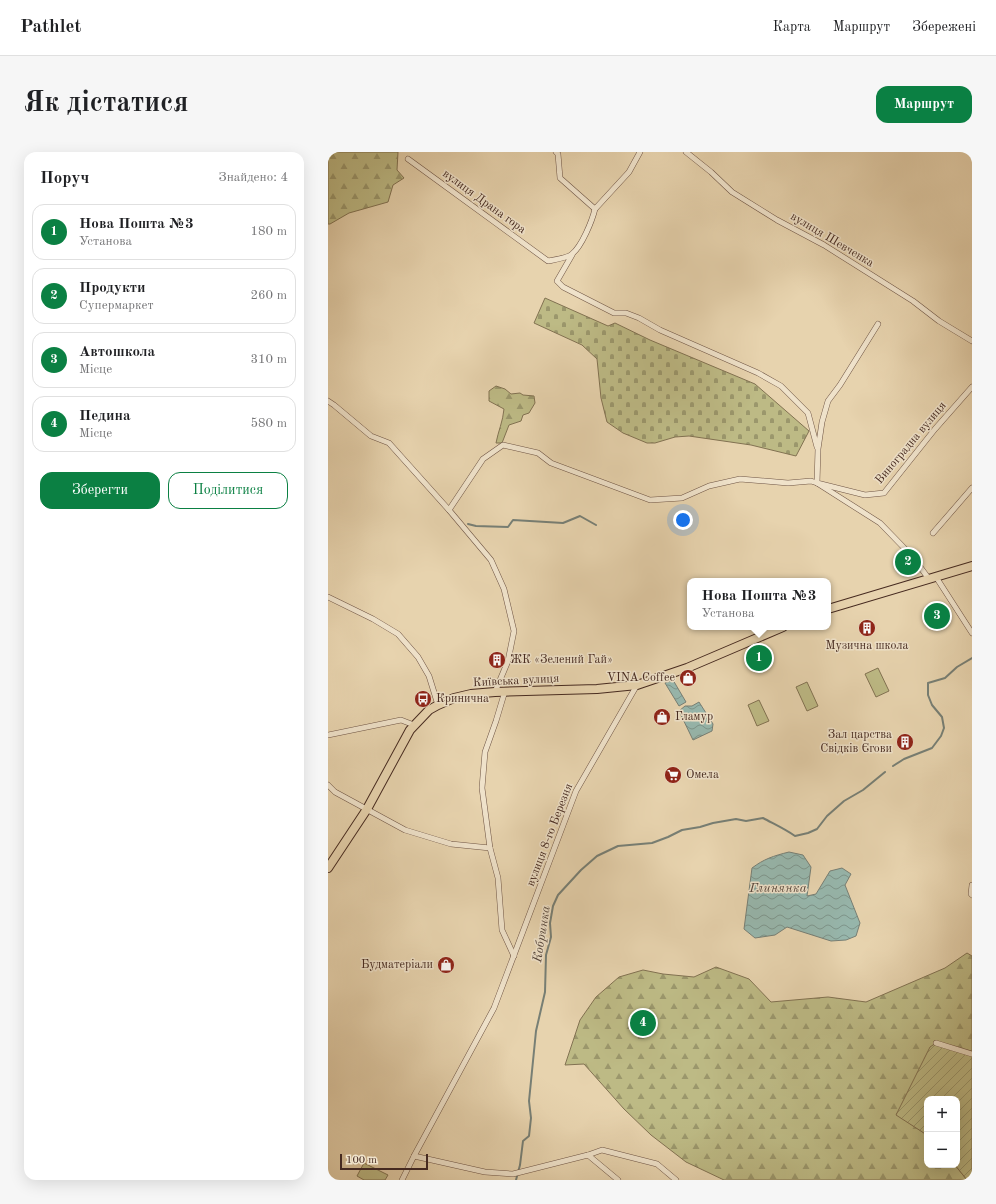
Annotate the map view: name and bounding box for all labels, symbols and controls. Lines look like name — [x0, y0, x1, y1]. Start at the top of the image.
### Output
text: Pathlet — [20, 18, 81, 37]
text: Карта — [773, 20, 811, 34]
text: Маршрут — [833, 20, 890, 34]
text: Збережені — [912, 20, 976, 34]
button: Маршрут — [876, 86, 972, 123]
text: Як дістатися — [24, 90, 188, 118]
street label: вулиця Драна гора — [440, 168, 528, 236]
text: Поруч — [40, 170, 89, 187]
text: Знайдено: 4 — [219, 171, 288, 184]
street label: вулиця Шевченка — [788, 210, 876, 270]
text: Нова Пошта №3 — [79, 217, 194, 232]
text: 1 — [50, 225, 58, 238]
text: 180 m — [250, 225, 287, 238]
text: Установа — [79, 235, 132, 248]
text: Продукти — [79, 281, 146, 296]
text: 2 — [50, 289, 58, 302]
text: 260 m — [250, 289, 287, 302]
text: Супермаркет — [79, 299, 154, 312]
text: Автошкола — [79, 345, 155, 360]
text: 3 — [50, 353, 58, 366]
text: 310 m — [250, 353, 287, 366]
text: Місце — [79, 363, 112, 376]
street label: Виноградна вулиця — [873, 400, 949, 486]
text: Педина — [79, 409, 131, 424]
text: 4 — [50, 417, 58, 430]
text: 580 m — [250, 417, 287, 430]
text: Місце — [79, 427, 112, 440]
button: Зберегти — [40, 472, 160, 509]
button: Поділитися — [168, 472, 288, 509]
your location — [673, 510, 693, 530]
pin: 2 — [895, 547, 921, 577]
popup — [687, 578, 831, 630]
text: Нова Пошта №3 — [702, 589, 816, 604]
pin: 3 — [924, 601, 950, 631]
text: Установа — [702, 607, 754, 620]
building icon: Музична школа — [857, 618, 877, 638]
place label: Музична школа — [825, 640, 909, 652]
pin: 1 — [746, 643, 772, 673]
building icon: ЖК «Зелений Гай» — [487, 650, 507, 670]
place label: ЖК «Зелений Гай» — [510, 654, 613, 666]
shop icon: VINA Coffee — [678, 668, 698, 688]
place label: VINA Coffee — [607, 672, 675, 684]
street label: Київська вулиця — [472, 673, 560, 689]
bus stop icon: Кринична — [413, 689, 433, 709]
place label: Кринична — [436, 693, 489, 705]
shop icon: Гламур — [652, 707, 672, 727]
place label: Гламур — [675, 711, 713, 723]
place label: Зал царства Свідків Єгови — [820, 729, 892, 755]
building icon: Зал царства Свідків Єгови — [895, 732, 915, 752]
supermarket icon: Омела — [663, 765, 683, 785]
place label: Омела — [686, 769, 719, 781]
street label: вулиця 8-го Березня — [525, 782, 575, 888]
water label: Глинянка — [748, 882, 807, 895]
water label: Кобринка — [531, 905, 553, 964]
shop icon: Будматеріали — [436, 955, 456, 975]
place label: Будматеріали — [361, 958, 433, 971]
pin: 4 — [630, 1008, 656, 1038]
map controls — [924, 1096, 960, 1168]
button: + — [924, 1096, 960, 1132]
button: − — [924, 1132, 960, 1168]
scale bar — [340, 1152, 428, 1171]
text: 100 m — [346, 1155, 377, 1166]

